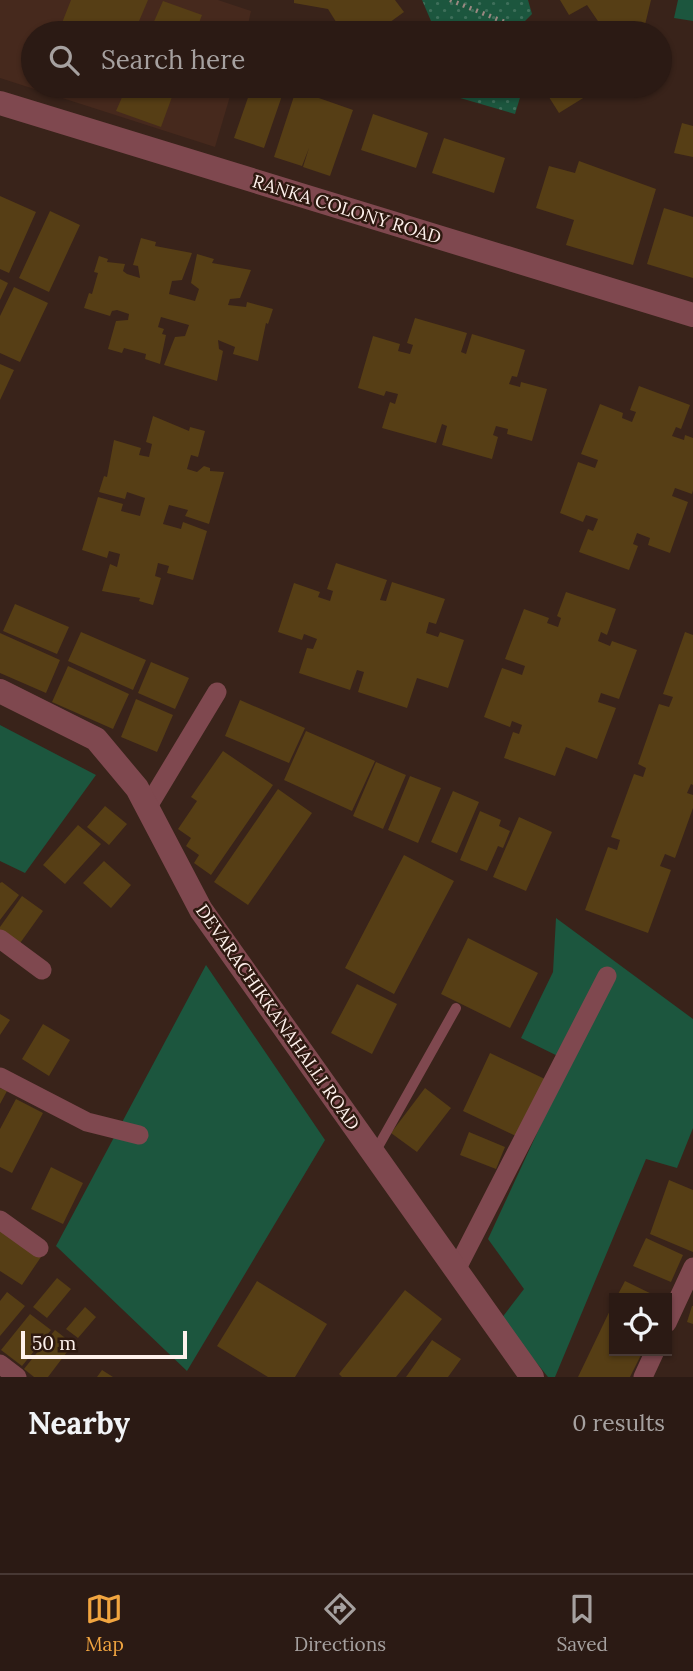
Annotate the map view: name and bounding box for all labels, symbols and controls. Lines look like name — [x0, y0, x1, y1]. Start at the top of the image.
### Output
search box — [21, 21, 672, 98]
icon: search — [45, 41, 83, 79]
text: Search here — [101, 43, 245, 76]
street label: RANKA COLONY ROAD — [250, 169, 444, 249]
street label: DEVARACHIKKANAHALLI ROAD — [191, 900, 365, 1134]
map controls — [609, 1293, 672, 1356]
button: locate — [609, 1293, 672, 1356]
scale bar — [21, 1328, 187, 1360]
text: 50 m — [32, 1331, 76, 1355]
text: Nearby — [28, 1404, 130, 1442]
text: 0 results — [572, 1408, 665, 1437]
tab: Map — [85, 1590, 124, 1656]
tab: Directions — [294, 1590, 386, 1656]
tab: Saved — [556, 1590, 608, 1656]

